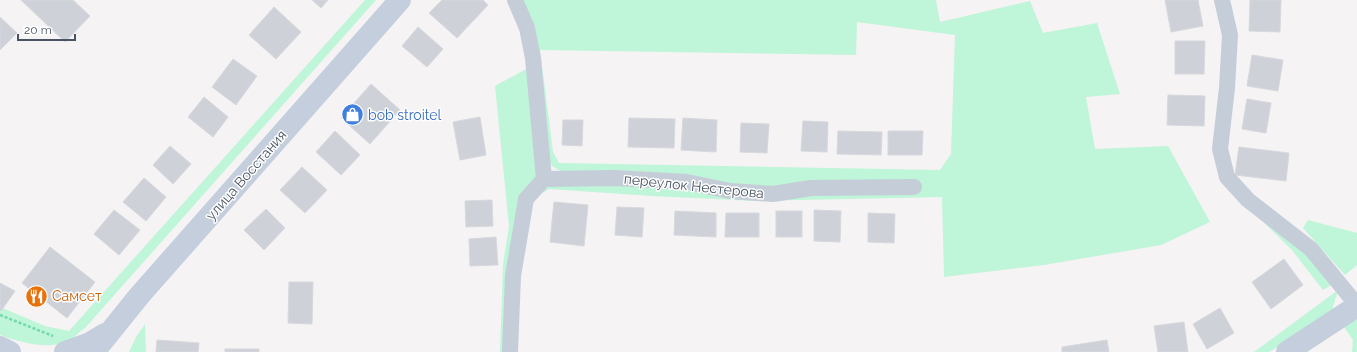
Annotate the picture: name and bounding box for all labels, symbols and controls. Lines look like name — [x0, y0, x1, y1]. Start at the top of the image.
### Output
scale bar — [18, 16, 75, 42]
text: 20 m — [24, 23, 52, 37]
shop icon: bob stroitel — [339, 102, 365, 128]
place label: bob stroitel — [368, 107, 441, 123]
street label: улица Восстания — [203, 127, 289, 223]
street label: переулок Нестерова — [623, 171, 765, 201]
restaurant icon: Самсет — [24, 283, 50, 309]
place label: Самсет — [52, 288, 102, 304]

